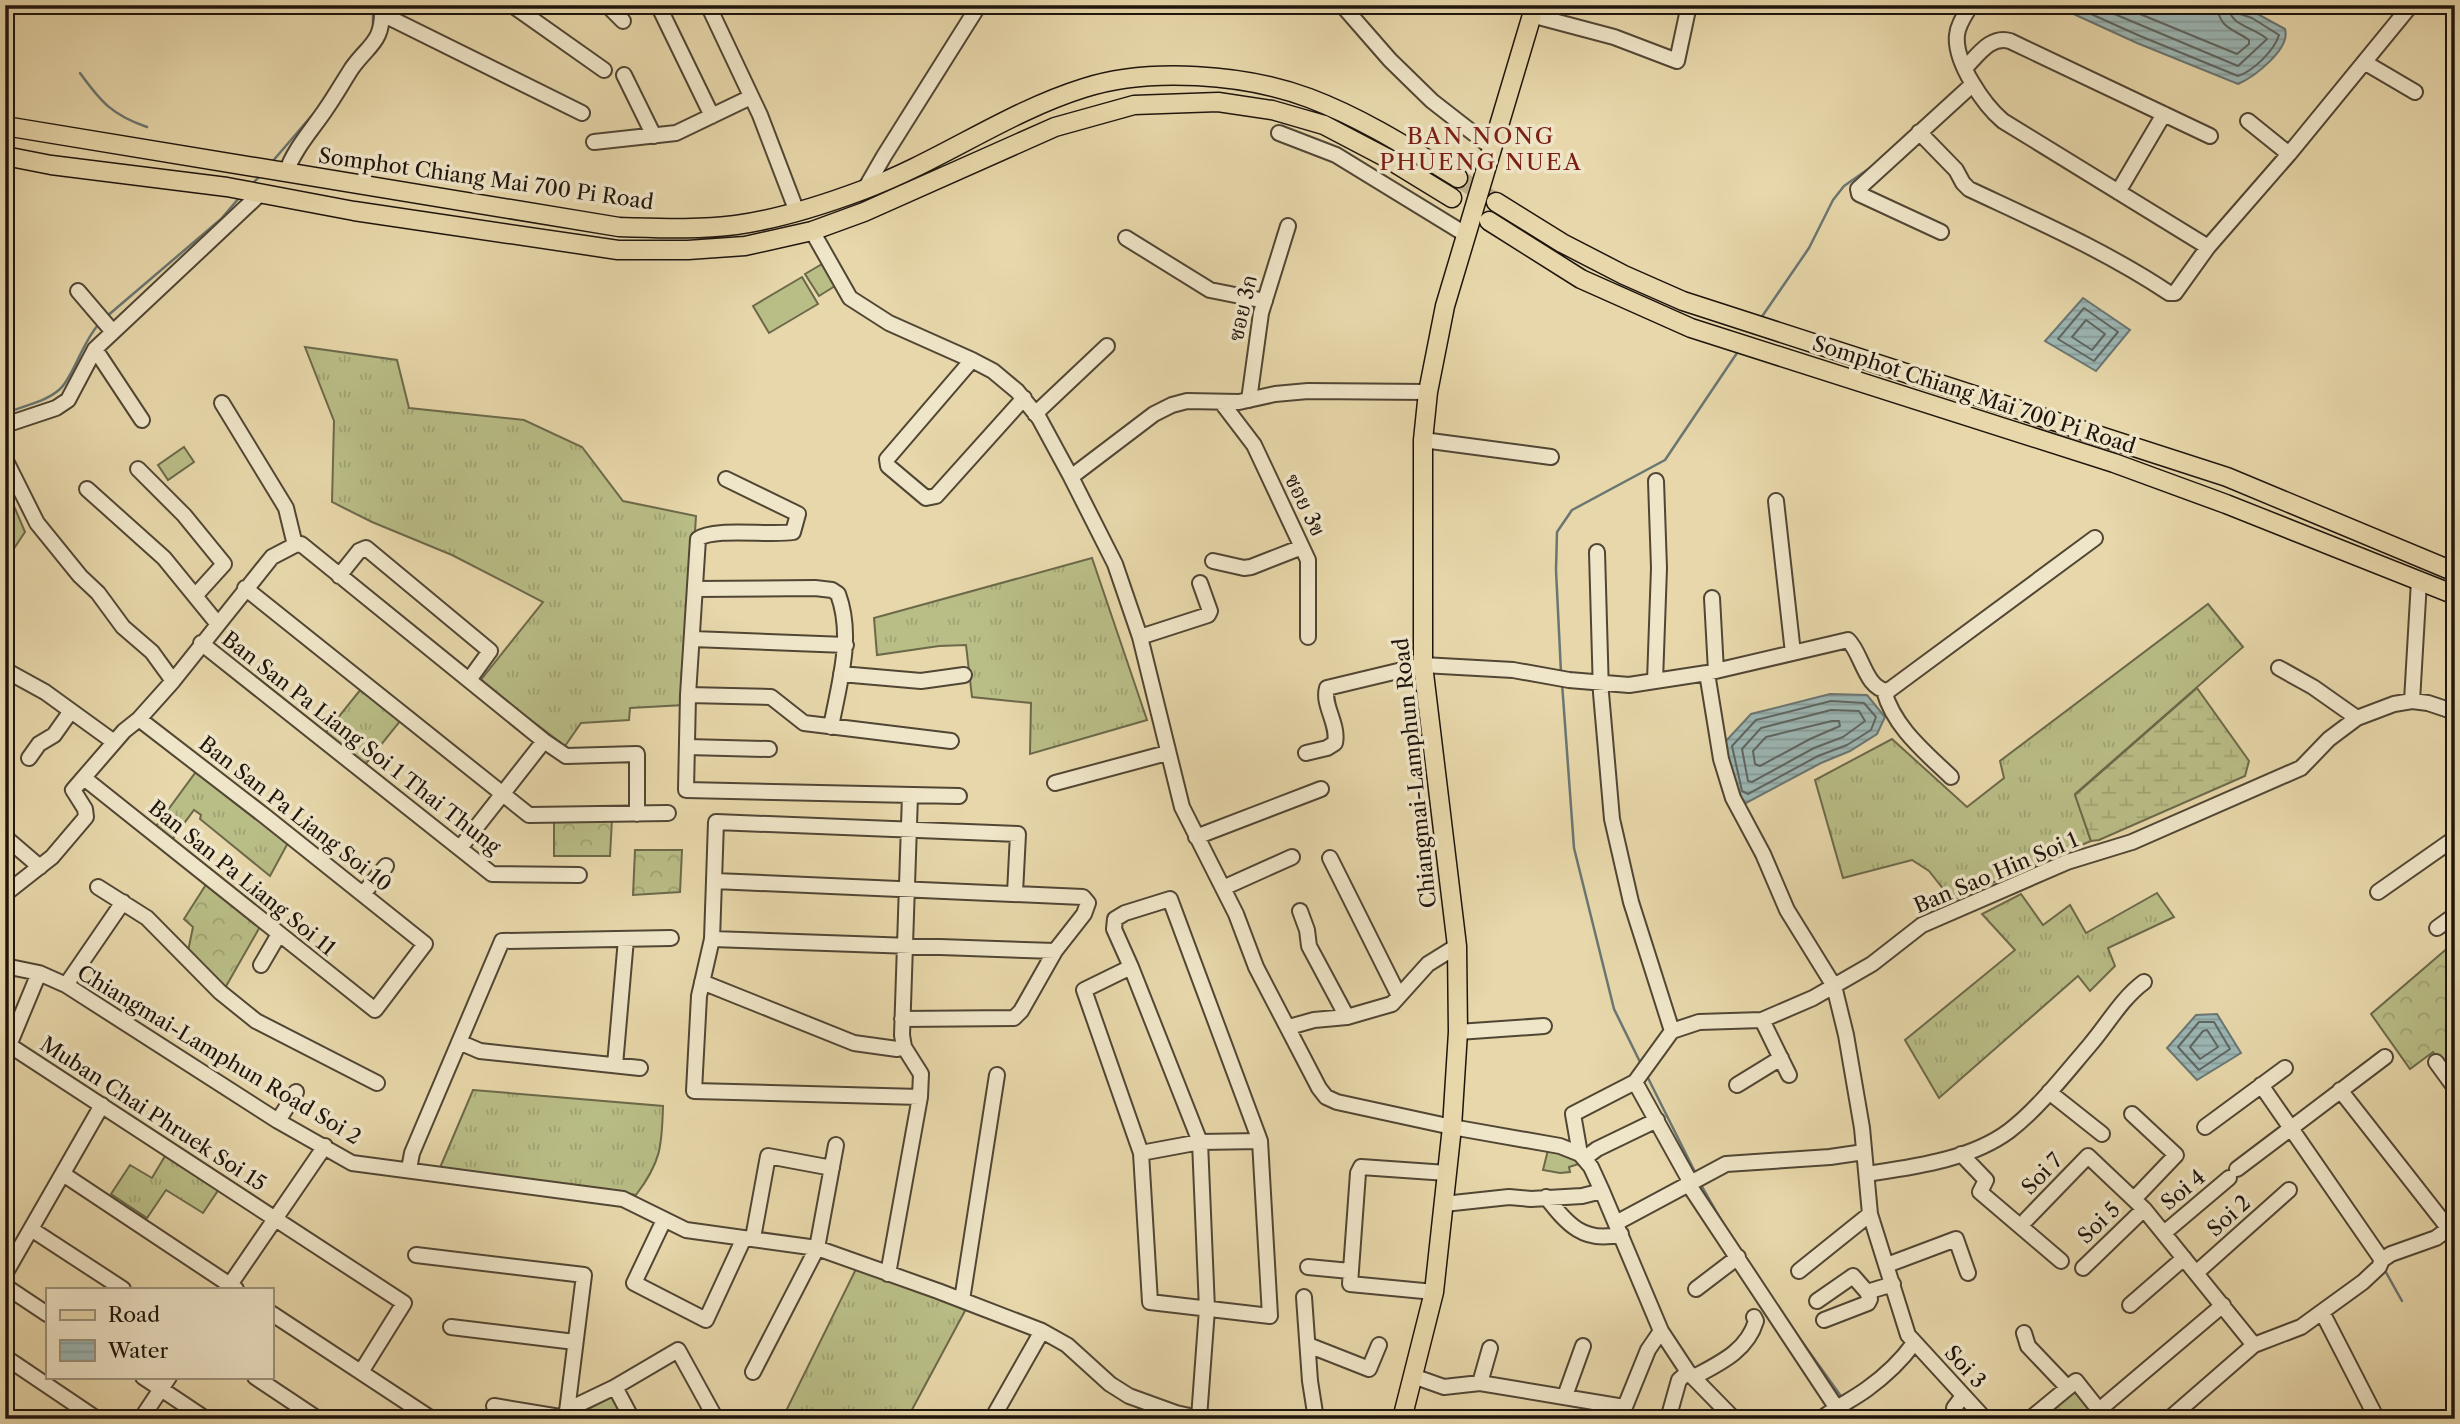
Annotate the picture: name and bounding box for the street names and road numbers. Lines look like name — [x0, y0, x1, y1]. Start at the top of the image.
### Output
street label: Somphot Chiang Mai 700 Pi Road — [317, 143, 655, 214]
street label: ซอย 3ก — [1223, 272, 1262, 344]
street label: Somphot Chiang Mai 700 Pi Road — [1810, 330, 2139, 459]
street label: ซอย 3ข — [1280, 469, 1331, 540]
street label: Ban San Pa Liang Soi 1 Thai Thung — [217, 626, 506, 860]
street label: Chiangmai-Lamphun Road — [1388, 636, 1441, 909]
street label: Ban San Pa Liang Soi 10 — [194, 731, 397, 897]
street label: Ban San Pa Liang Soi 11 — [144, 795, 341, 961]
street label: Ban Sao Hin Soi 1 — [1910, 827, 2082, 918]
street label: Chiangmai-Lamphun Road Soi 2 — [73, 960, 366, 1149]
street label: Muban Chai Phruek Soi 15 — [36, 1031, 271, 1196]
street label: Soi 7 — [2016, 1147, 2068, 1200]
street label: Soi 4 — [2156, 1164, 2210, 1215]
street label: Soi 2 — [2202, 1190, 2255, 1241]
street label: Soi 5 — [2072, 1197, 2125, 1249]
street label: Soi 3 — [1940, 1340, 1991, 1393]

